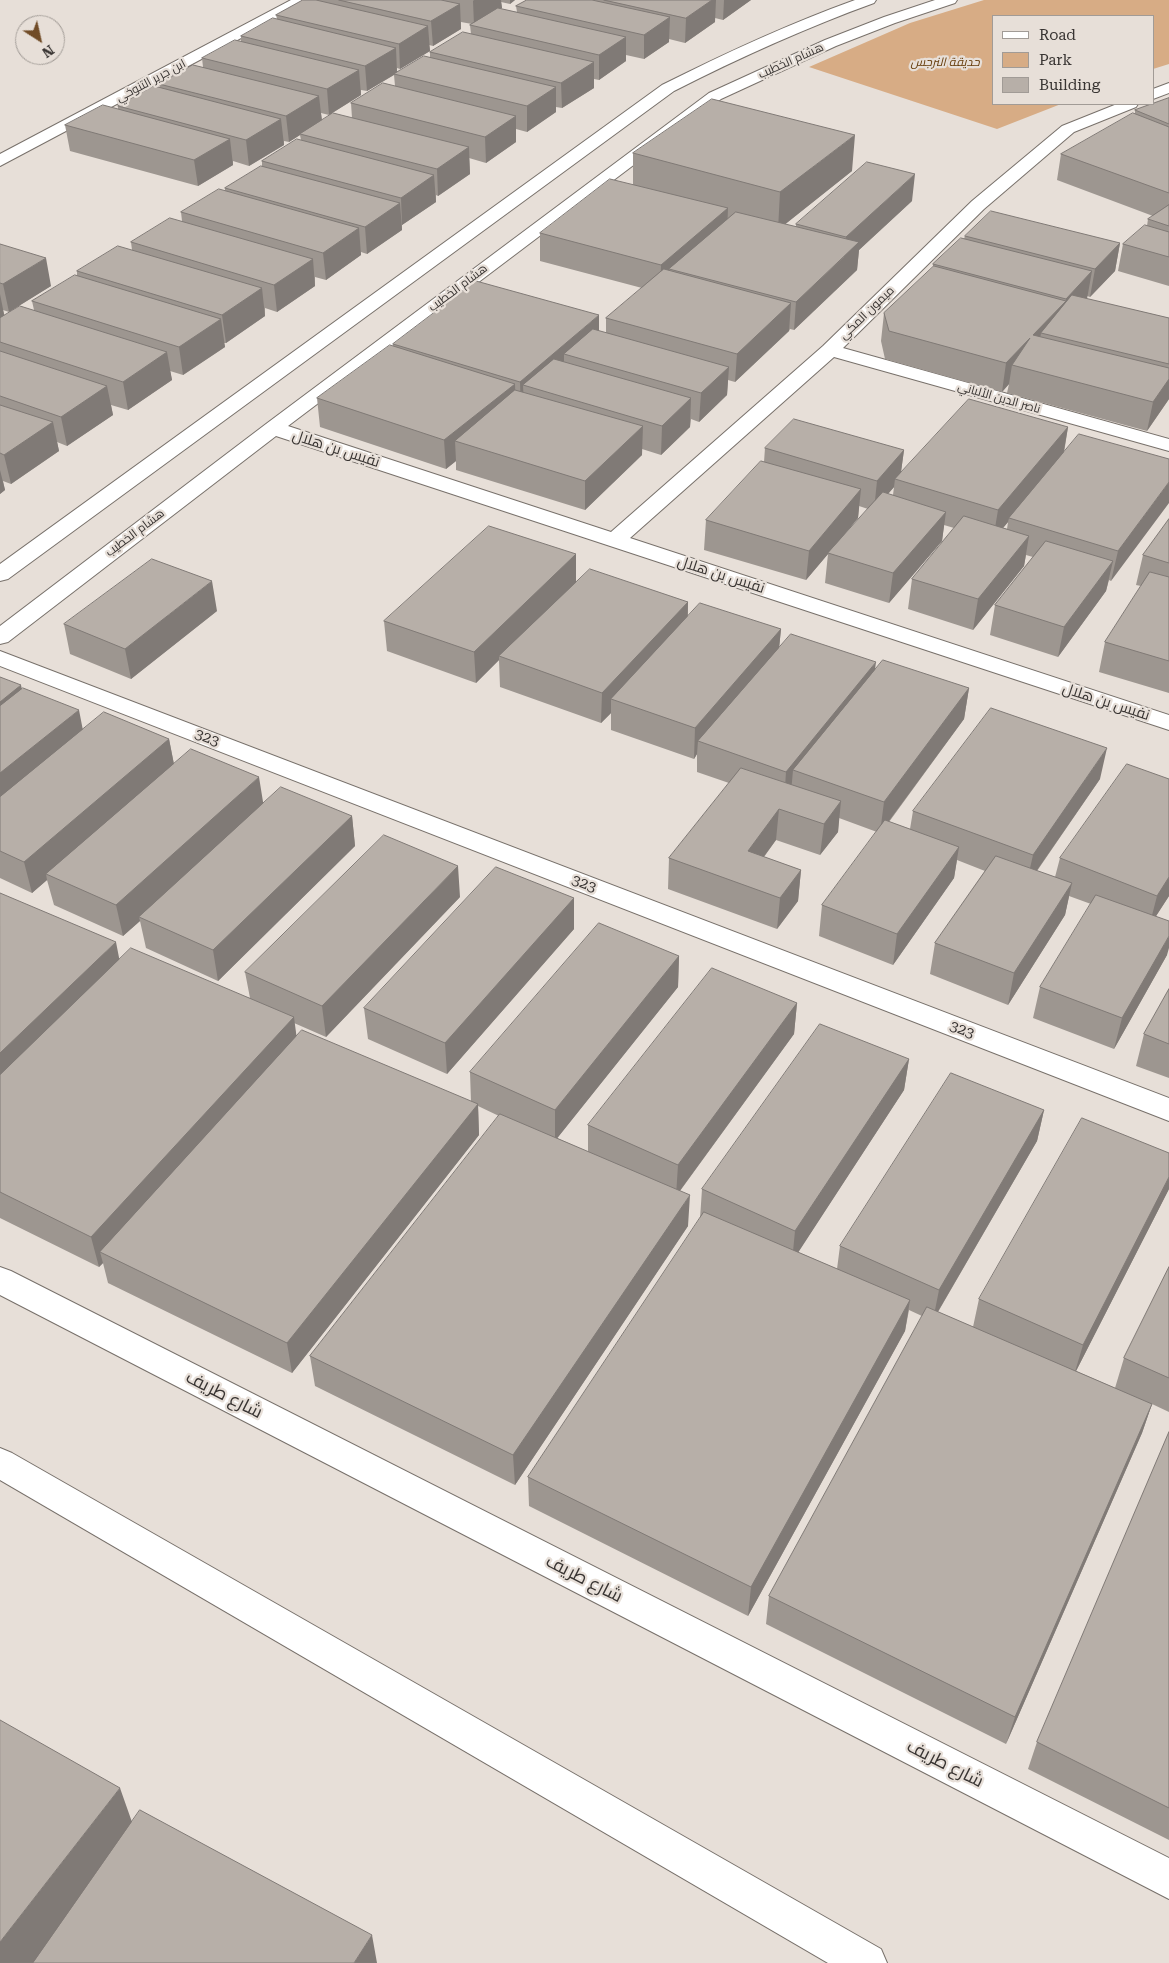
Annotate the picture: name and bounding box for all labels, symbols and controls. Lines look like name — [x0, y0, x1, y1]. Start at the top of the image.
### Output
north arrow — [15, 15, 65, 65]
legend — [992, 15, 1154, 105]
text: Road — [1039, 26, 1076, 44]
street label: هشام الخطيب — [756, 40, 826, 82]
text: N — [39, 42, 57, 61]
text: Park — [1039, 51, 1072, 69]
park label: حديقة النرجس — [910, 55, 980, 69]
street label: ابن جرير التنوخي — [114, 57, 188, 105]
text: Building — [1039, 76, 1100, 94]
street label: هشام الخطيب — [426, 261, 490, 315]
street label: ميمون المكي — [837, 283, 897, 343]
street label: ناصر الدين الألباني — [956, 379, 1042, 417]
street label: نفيس بن هلال — [290, 426, 382, 472]
street label: هشام الخطيب — [103, 506, 167, 560]
street label: نفيس بن هلال — [675, 552, 767, 598]
street label: نفيس بن هلال — [1060, 679, 1152, 725]
street label: 323 — [192, 725, 222, 751]
street label: 323 — [569, 871, 599, 897]
street label: 323 — [947, 1017, 977, 1043]
street label: شارع طريف — [182, 1366, 266, 1424]
street label: شارع طريف — [542, 1550, 626, 1608]
street label: شارع طريف — [903, 1735, 987, 1793]

